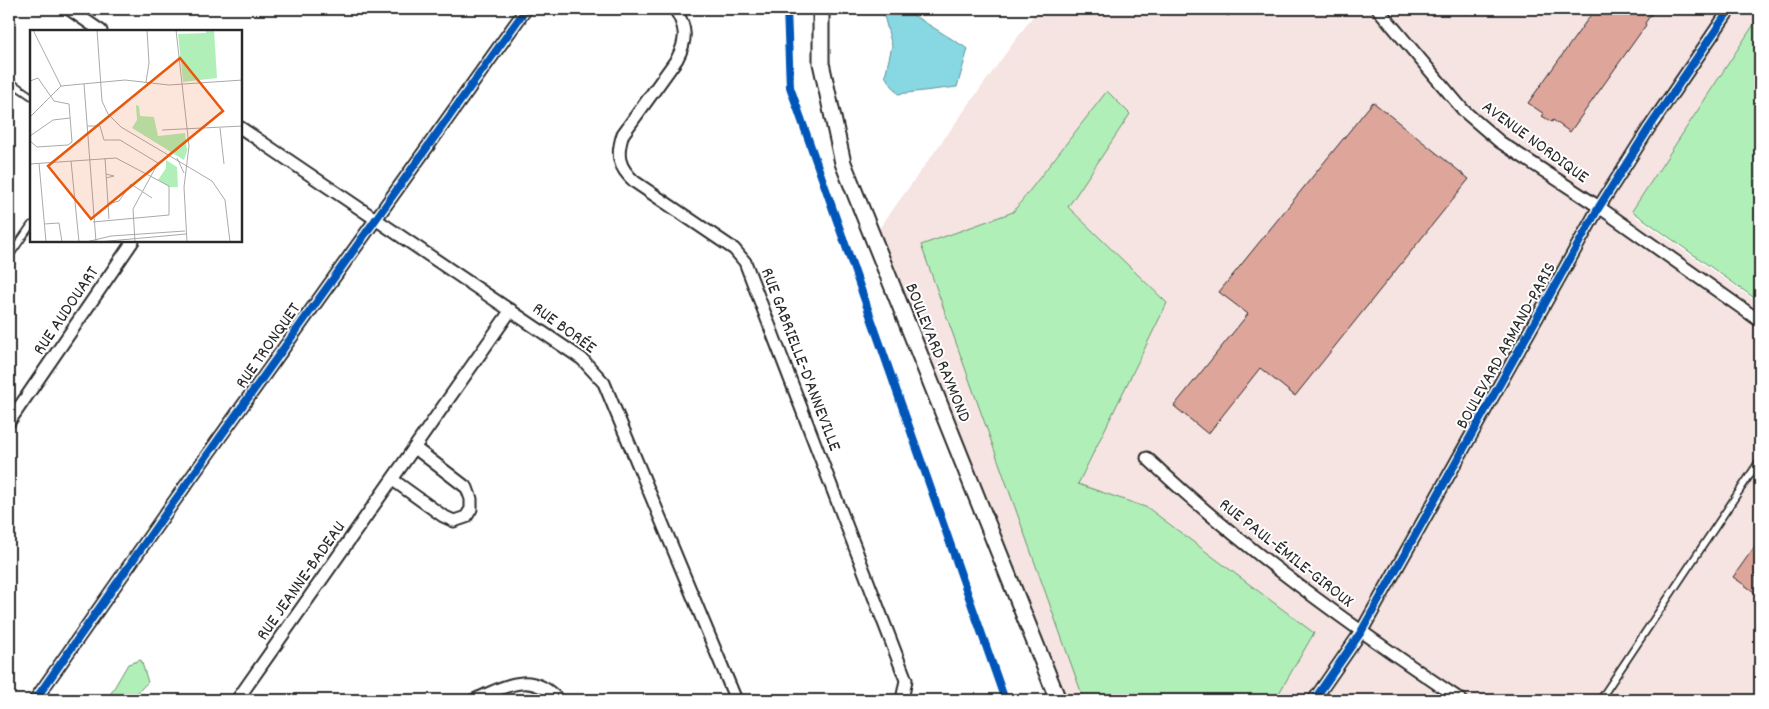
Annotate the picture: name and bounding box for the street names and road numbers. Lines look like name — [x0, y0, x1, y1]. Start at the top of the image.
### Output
street label: AVENUE NORDIQUE — [1476, 96, 1593, 190]
street label: BOULEVARD ARMAND-PARIS — [1451, 258, 1564, 434]
street label: RUE AUDOUART — [28, 262, 106, 361]
street label: RUE GABRIELLE-D'ANNEVILLE — [753, 265, 846, 455]
street label: BOULEVARD RAYMOND — [897, 280, 976, 426]
street label: RUE BORÉE — [526, 297, 601, 361]
street label: RUE TRONQUET — [230, 299, 308, 394]
street label: RUE PAUL-ÉMILE-GIROUX — [1213, 493, 1358, 615]
street label: RUE JEANNE-BADEAU — [251, 517, 353, 646]

